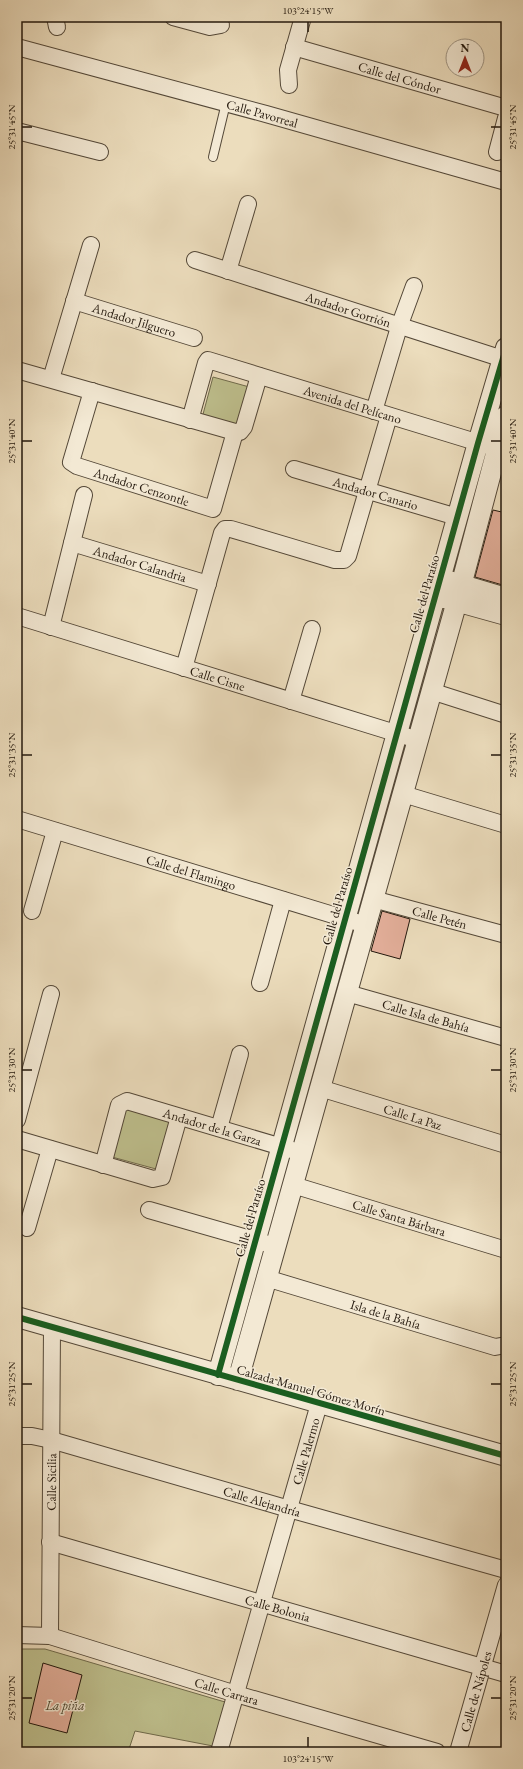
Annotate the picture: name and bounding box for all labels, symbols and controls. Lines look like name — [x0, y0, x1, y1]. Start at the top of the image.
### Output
text: 103°24'15"W — [283, 4, 334, 17]
north arrow — [445, 38, 485, 78]
text: N — [461, 41, 470, 55]
street label: Calle del Cóndor — [356, 57, 444, 98]
street label: Calle Pavorreal — [224, 95, 300, 131]
text: 25°31'45"N — [5, 104, 18, 149]
text: 25°31'45"N — [506, 104, 519, 149]
street label: Andador Gorrión — [302, 287, 393, 331]
street label: Andador Jilguero — [89, 298, 178, 340]
street label: Avenida del Pelícano — [300, 381, 404, 427]
text: 25°31'40"N — [5, 418, 18, 463]
text: 25°31'40"N — [506, 418, 519, 463]
street label: Andador Cenzontle — [91, 463, 192, 509]
street label: Andador Canario — [330, 472, 420, 514]
street label: Andador Calandria — [90, 541, 189, 586]
street label: Calle del Paraíso — [405, 553, 443, 635]
street label: Calle Cisne — [188, 662, 247, 695]
text: 25°31'35"N — [5, 732, 18, 777]
text: 25°31'35"N — [506, 732, 519, 777]
street label: Calle del Flamingo — [144, 850, 238, 894]
street label: Calle del Paraíso — [318, 865, 356, 947]
street label: Calle Petén — [410, 902, 469, 933]
street label: Calle Isla de Bahía — [380, 995, 472, 1036]
text: 25°31'30"N — [5, 1047, 18, 1092]
text: 25°31'30"N — [506, 1047, 519, 1092]
street label: Calle La Paz — [382, 1099, 444, 1133]
street label: Andador de la Garza — [160, 1103, 264, 1149]
street label: Calle del Paraíso — [231, 1177, 269, 1259]
street label: Calle Santa Bárbara — [350, 1195, 449, 1240]
street label: Isla de la Bahía — [348, 1295, 424, 1333]
text: 25°31'25"N — [5, 1361, 18, 1406]
street label: Calzada Manuel Gómez Morín — [235, 1361, 387, 1419]
text: 25°31'25"N — [506, 1361, 519, 1406]
street label: Calle Palermo — [288, 1416, 323, 1487]
street label: Calle Sicilia — [42, 1452, 60, 1511]
street label: Calle Alejandría — [221, 1482, 303, 1521]
street label: Calle Bolonia — [243, 1590, 313, 1626]
street label: Calle de Nápoles — [456, 1649, 495, 1734]
street label: Calle Carrara — [192, 1673, 261, 1709]
text: 25°31'20"N — [5, 1675, 18, 1720]
text: 25°31'20"N — [506, 1675, 519, 1720]
park label: La piña — [44, 1697, 85, 1714]
text: 103°24'15"W — [283, 1752, 334, 1765]

